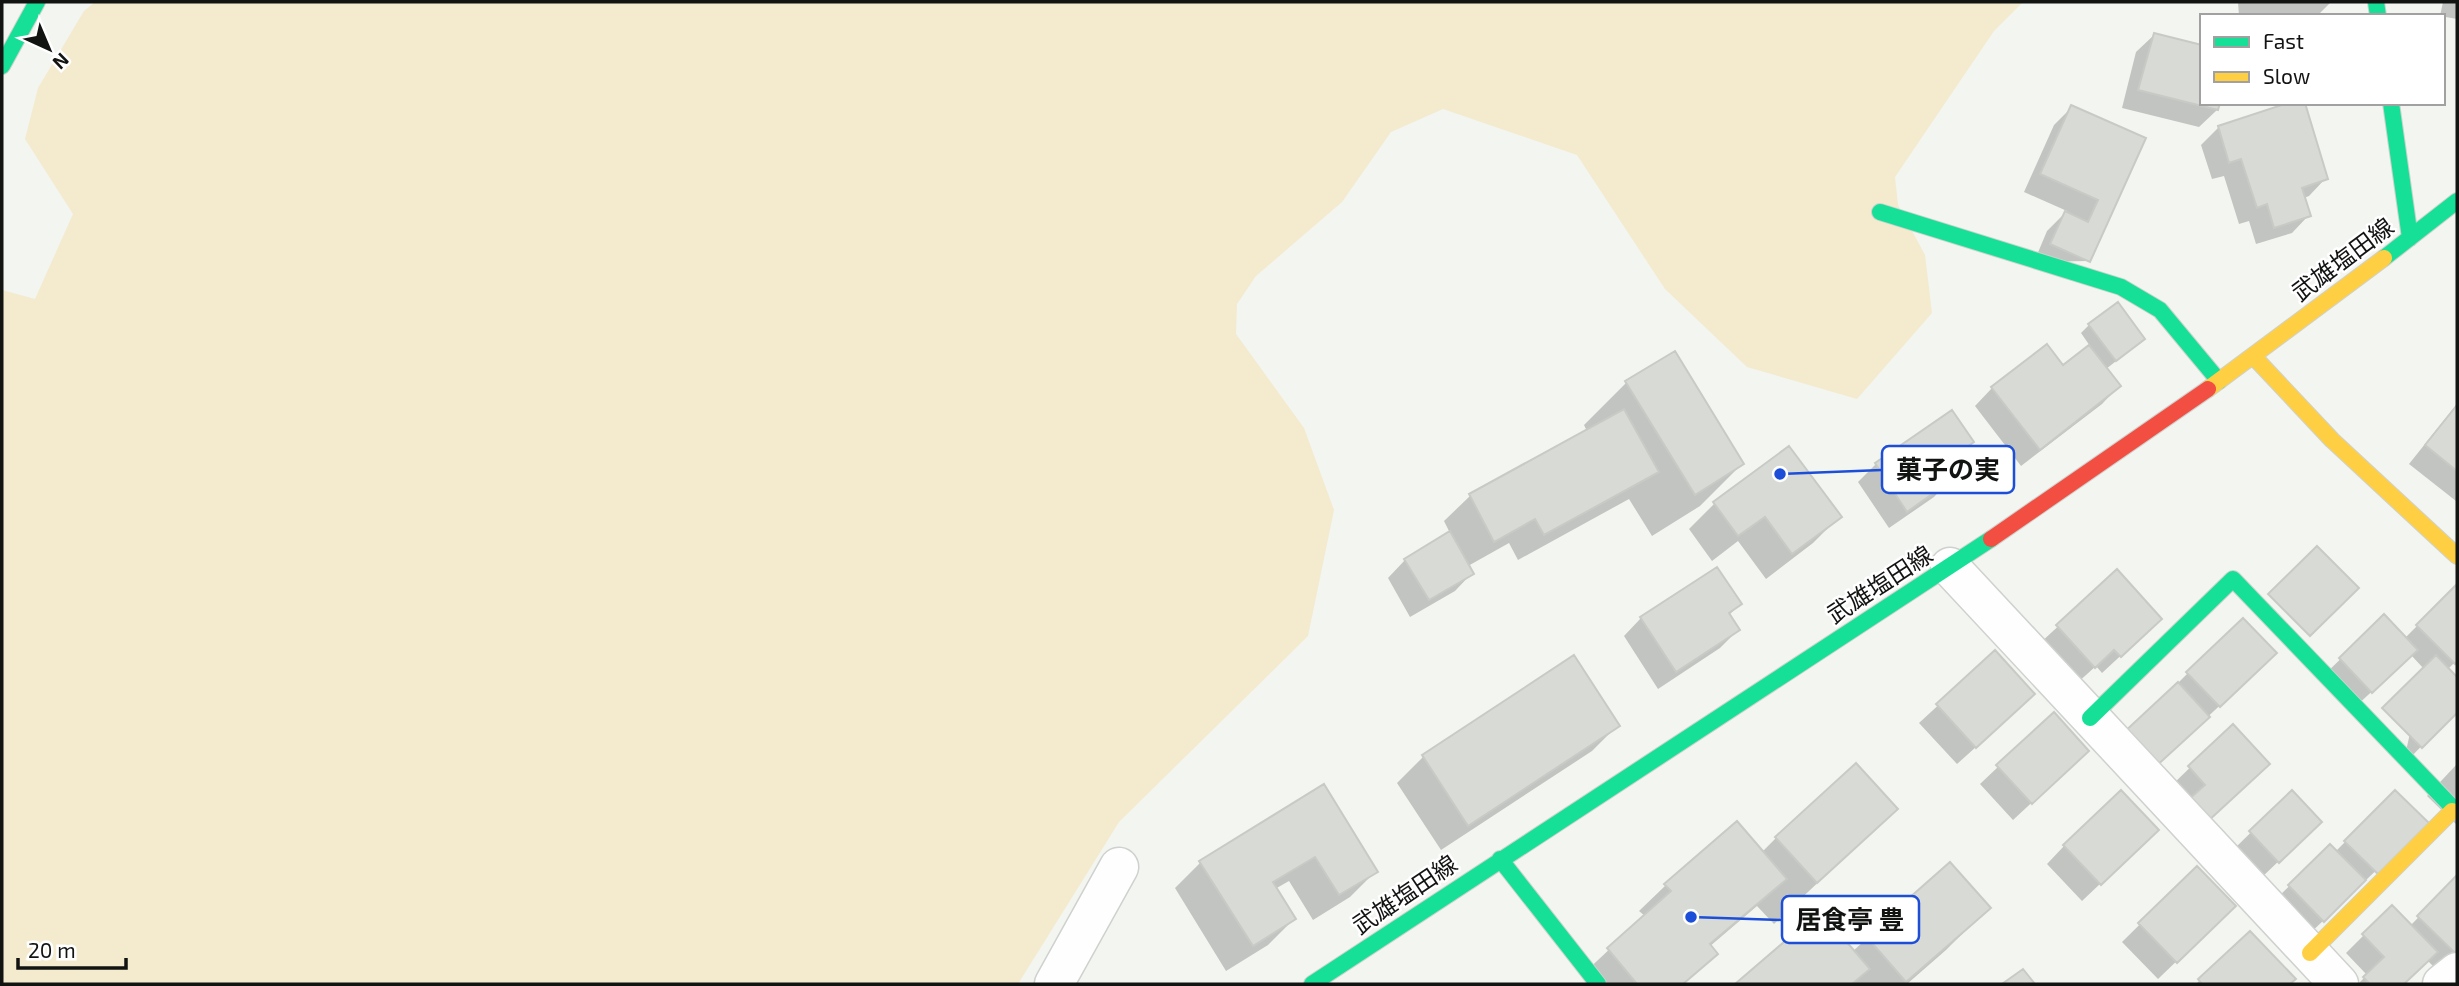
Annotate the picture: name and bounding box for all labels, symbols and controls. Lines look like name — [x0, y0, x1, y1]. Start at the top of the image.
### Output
north arrow — [14, 14, 84, 84]
legend — [2200, 14, 2445, 105]
text: Fast — [2263, 28, 2304, 53]
text: N — [48, 49, 74, 75]
text: Slow — [2263, 63, 2310, 88]
street label: 武雄塩田線 — [2285, 211, 2399, 306]
callout: 菓子の実 — [1882, 446, 2014, 493]
text: 菓子の実 — [1896, 453, 2000, 484]
street label: 武雄塩田線 — [1821, 539, 1937, 629]
street label: 武雄塩田線 — [1346, 848, 1462, 939]
callout: 居食亭 豊 — [1782, 896, 1919, 943]
text: 居食亭 豊 — [1795, 903, 1905, 934]
scale bar — [18, 926, 126, 970]
text: 20 m — [28, 937, 76, 962]

